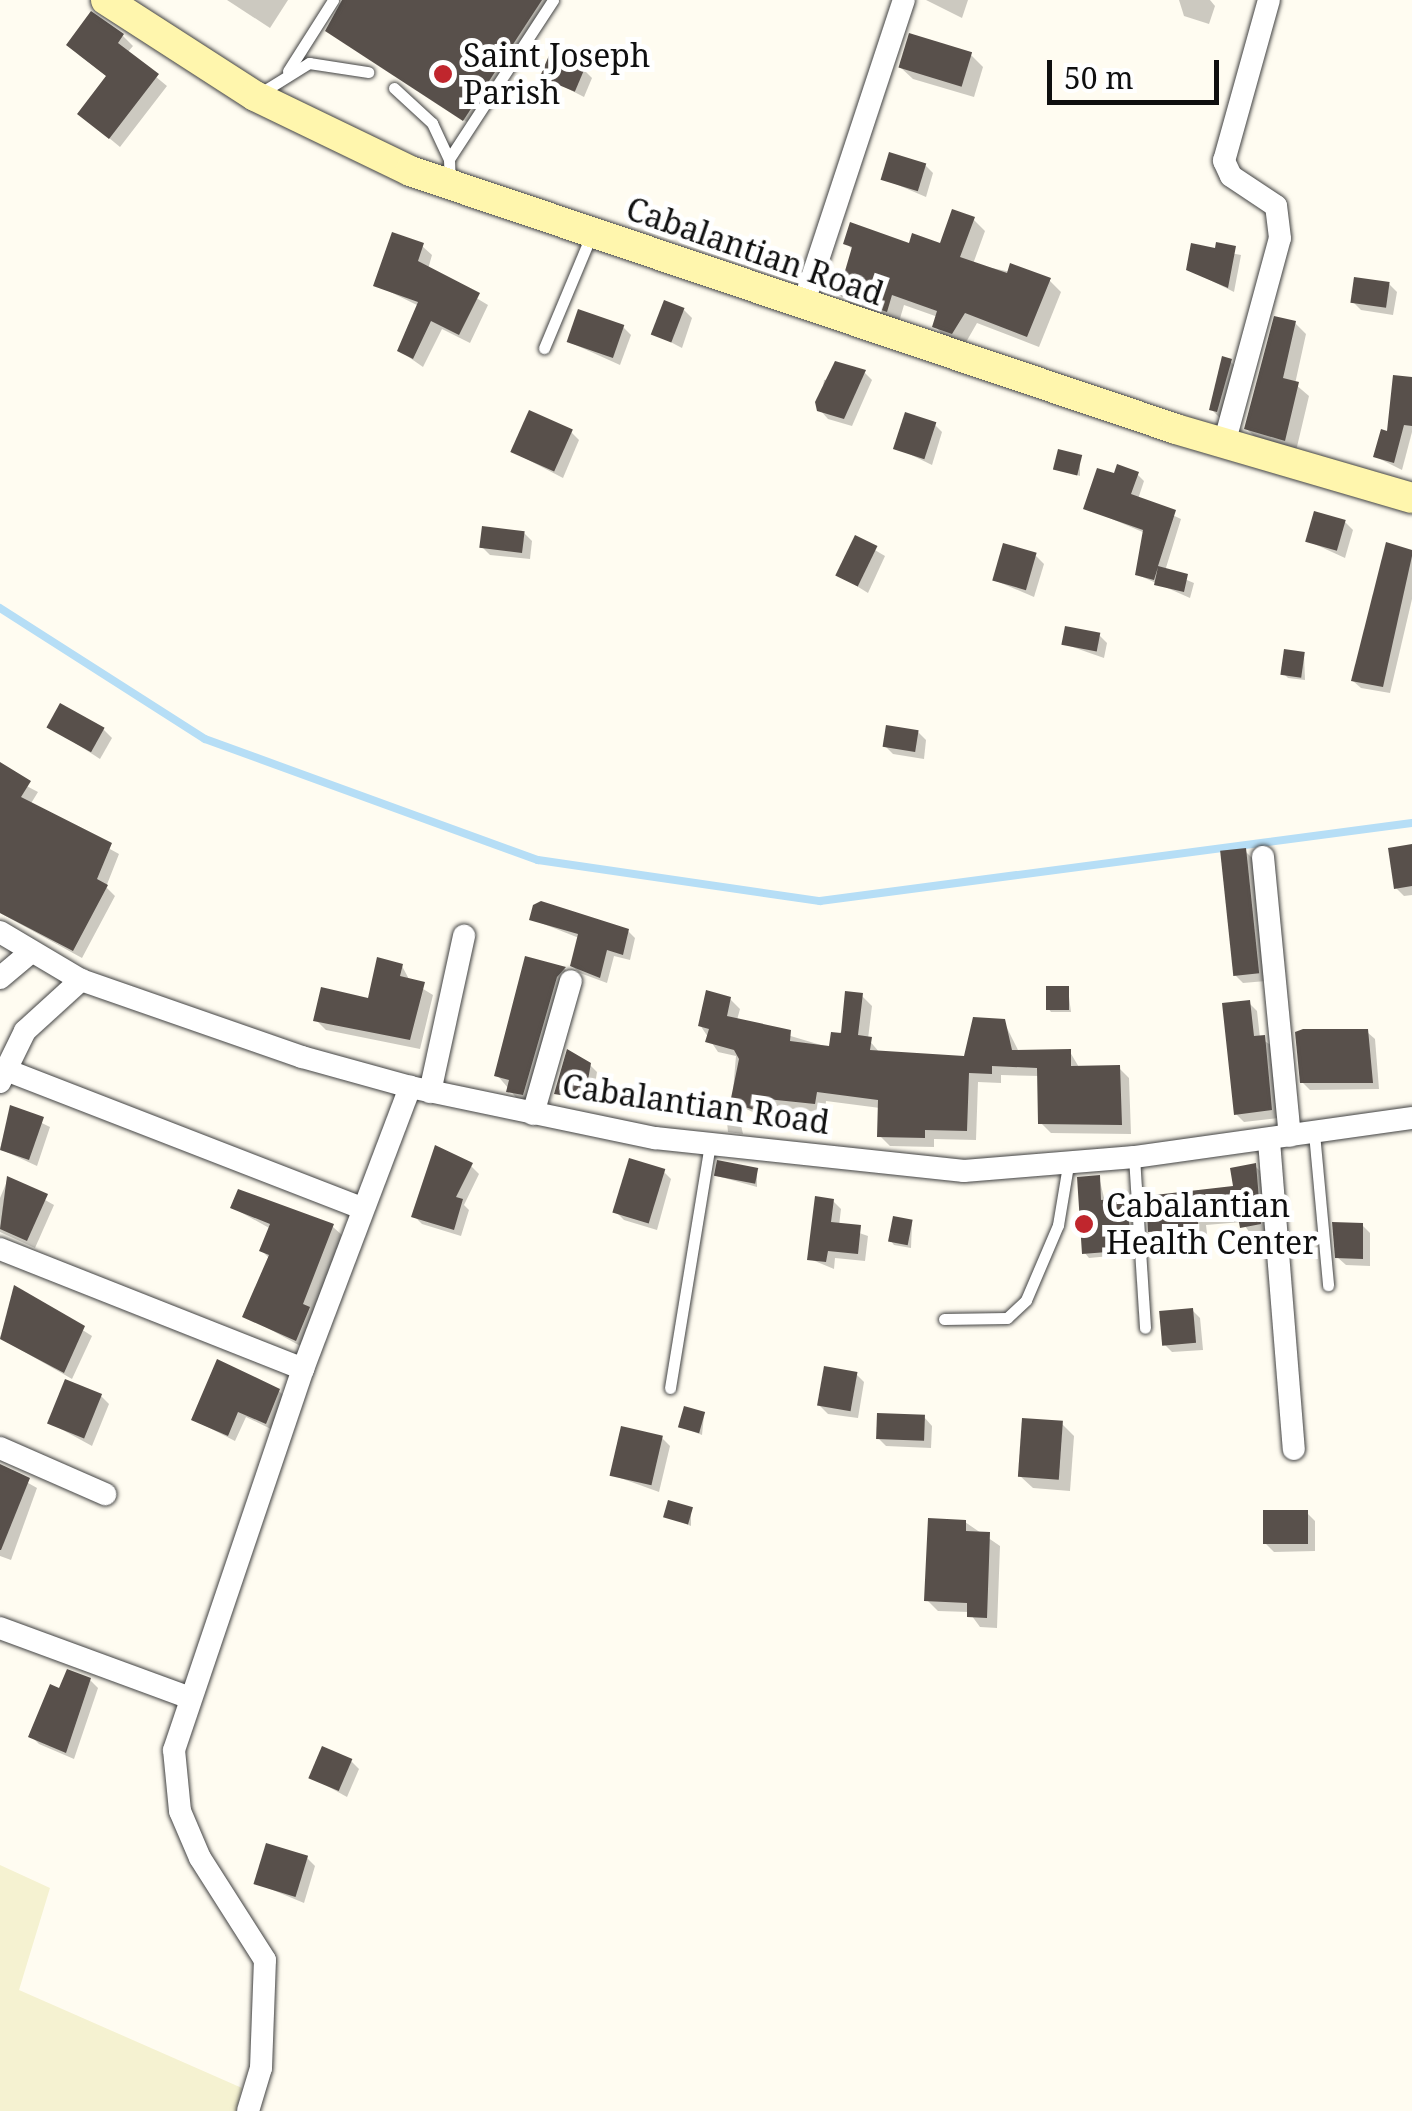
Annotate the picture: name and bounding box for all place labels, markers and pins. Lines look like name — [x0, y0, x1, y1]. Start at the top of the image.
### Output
place label: Saint Joseph Parish — [463, 37, 650, 112]
marker: Saint Joseph Parish — [432, 63, 454, 85]
place label: Cabalantian Health Center — [1106, 1187, 1317, 1262]
marker: Cabalantian Health Center — [1071, 1211, 1097, 1237]

